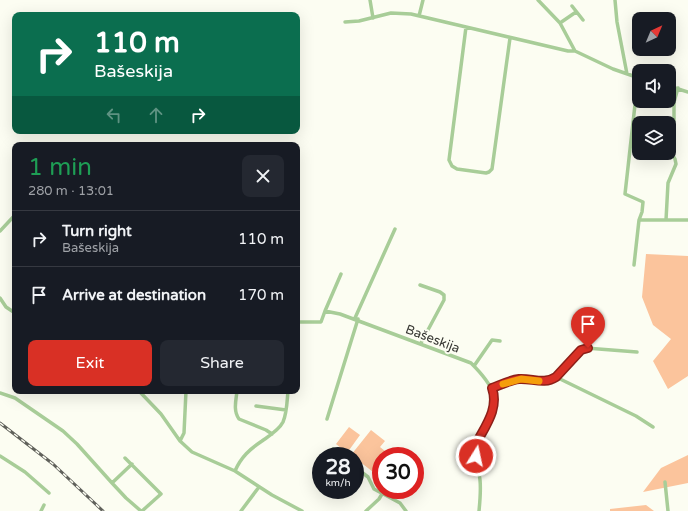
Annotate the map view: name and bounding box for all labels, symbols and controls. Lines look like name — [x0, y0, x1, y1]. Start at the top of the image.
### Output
north arrow — [632, 12, 676, 56]
map controls — [632, 12, 676, 160]
text: 110 m — [94, 26, 180, 60]
icon: right — [28, 28, 80, 80]
text: Bašeskija — [94, 60, 173, 82]
button: sound — [632, 64, 676, 108]
icon: left — [103, 104, 125, 126]
icon: ahead — [145, 104, 167, 126]
icon: right — [187, 104, 209, 126]
button: layers — [632, 116, 676, 160]
text: 1 min — [28, 153, 92, 182]
button: close — [242, 155, 284, 197]
text: 280 m · 13:01 — [28, 183, 114, 199]
text: Turn right — [62, 222, 132, 240]
icon: right — [28, 228, 50, 250]
text: 110 m — [238, 230, 284, 248]
text: Bašeskija — [62, 240, 119, 256]
icon: arrive — [28, 284, 50, 306]
text: Arrive at destination — [62, 286, 206, 304]
text: 170 m — [238, 286, 284, 304]
pin — [571, 307, 605, 348]
icon: arrive — [577, 313, 599, 335]
street label: Bašeskija — [403, 321, 462, 357]
button: Exit — [28, 340, 152, 386]
button: Share — [160, 340, 284, 386]
position arrow — [455, 435, 497, 477]
speed limit sign: 30 — [372, 447, 424, 499]
text: 28 — [325, 456, 351, 480]
text: km/h — [325, 477, 351, 489]

